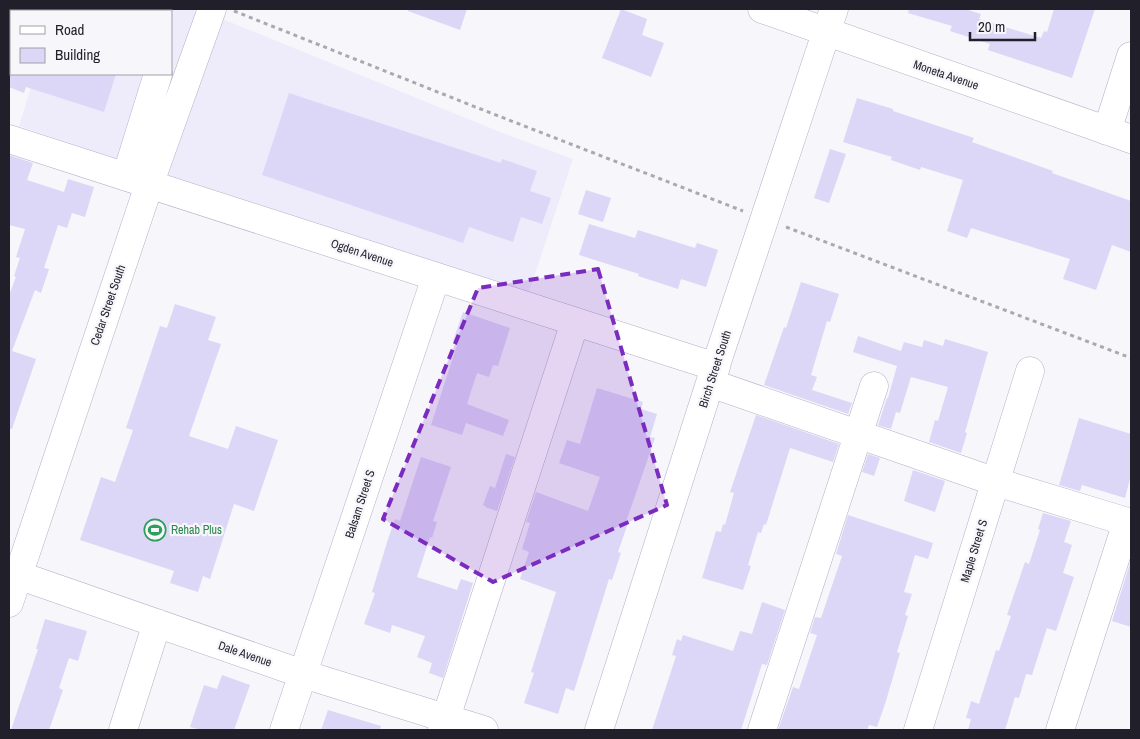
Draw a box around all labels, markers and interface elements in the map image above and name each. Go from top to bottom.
legend [10,10,172,75]
scale bar [970,10,1035,42]
text: 20 m [978,16,1005,37]
text: Road [55,19,84,40]
text: Building [55,44,100,65]
street label: Moneta Avenue [911,56,981,94]
street label: Ogden Avenue [329,235,395,271]
street label: Cedar Street South [87,263,129,347]
street label: Birch Street South [695,328,735,410]
street label: Balsam Street S [341,467,379,540]
street label: Maple Street S [957,517,991,584]
sports icon: Rehab Plus [143,518,167,542]
place label: Rehab Plus [171,522,222,538]
street label: Dale Avenue [216,637,274,671]

